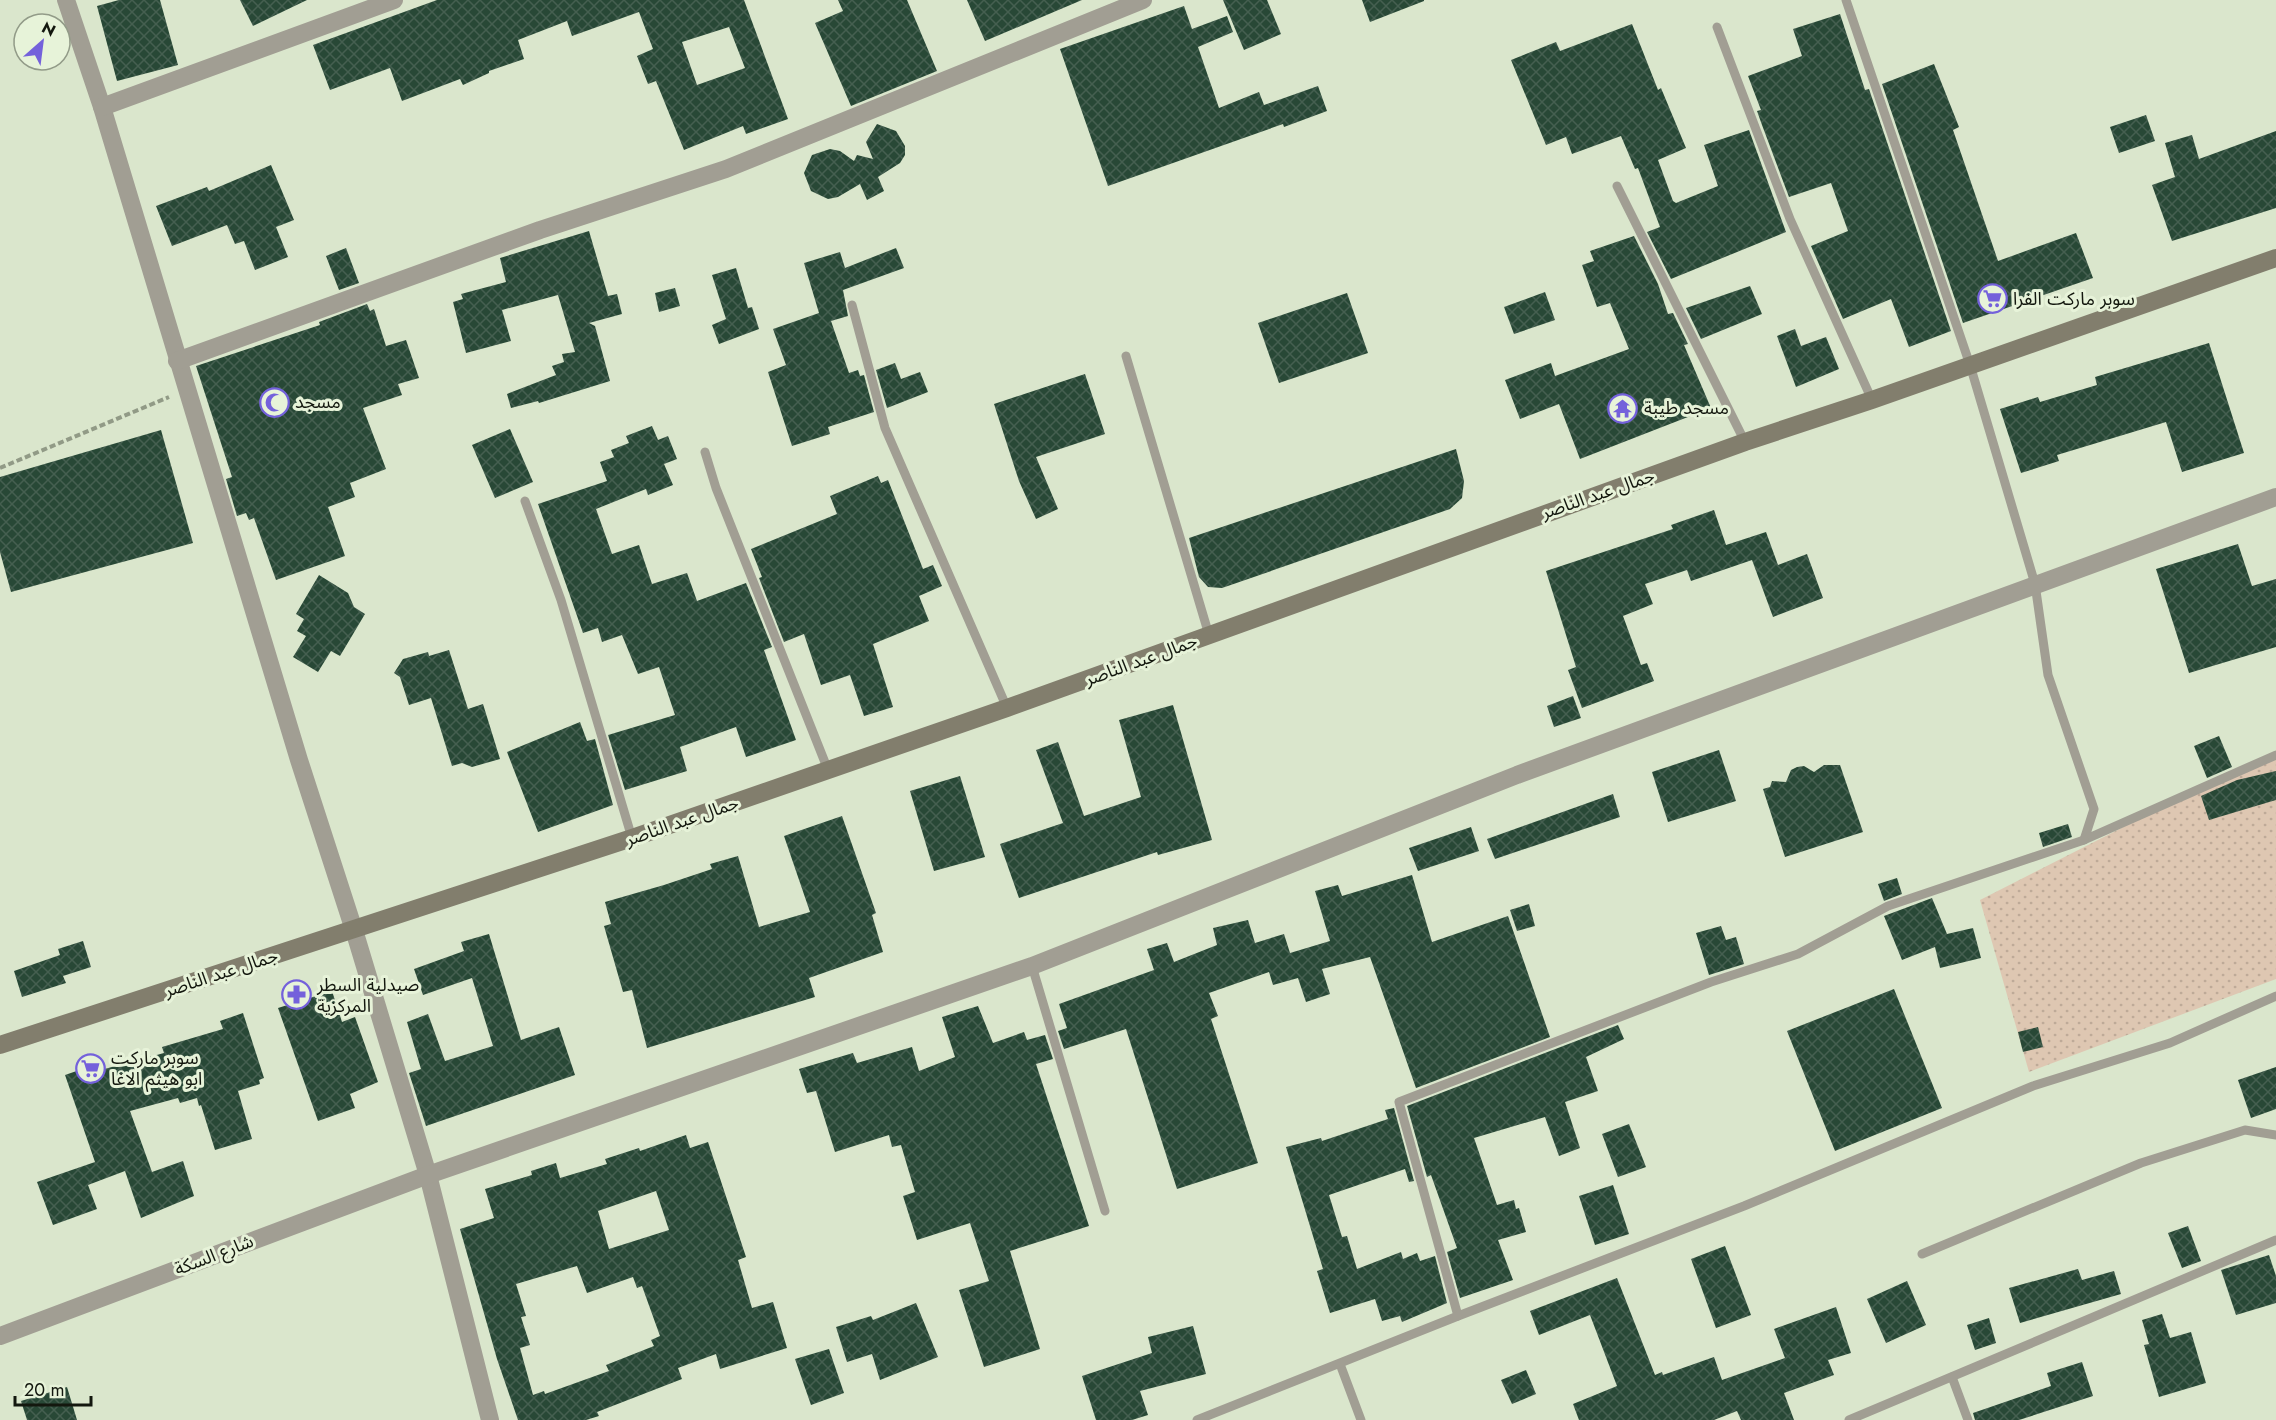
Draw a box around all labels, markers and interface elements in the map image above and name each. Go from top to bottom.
north arrow [12,12,72,72]
text: N [38,16,60,42]
supermarket icon: سوبر ماركت الفرا [1976,283,2008,315]
place label: سوبر ماركت الفرا [2013,286,2135,312]
mosque icon: مسجد [258,386,290,418]
place label: مسجد [295,389,341,415]
temple icon: مسجد طيبة [1607,392,1639,424]
place label: مسجد طيبة [1644,395,1729,421]
street label: جمال عبد الناصر [1537,462,1658,526]
street label: جمال عبد الناصر [1080,628,1201,693]
street label: جمال عبد الناصر [621,789,742,853]
street label: جمال عبد الناصر [160,942,281,1004]
place label: صيدلية السطر المركزية [316,972,419,1019]
pharmacy icon: صيدلية السطر المركزية [280,979,312,1011]
place label: سوبر ماركت ابو هيثم الاغا [111,1045,202,1092]
supermarket icon: سوبر ماركت ابو هيثم الاغا [74,1052,106,1084]
street label: شارع السكة [171,1228,258,1283]
scale bar [15,1369,92,1407]
text: 20 m [24,1377,64,1403]

